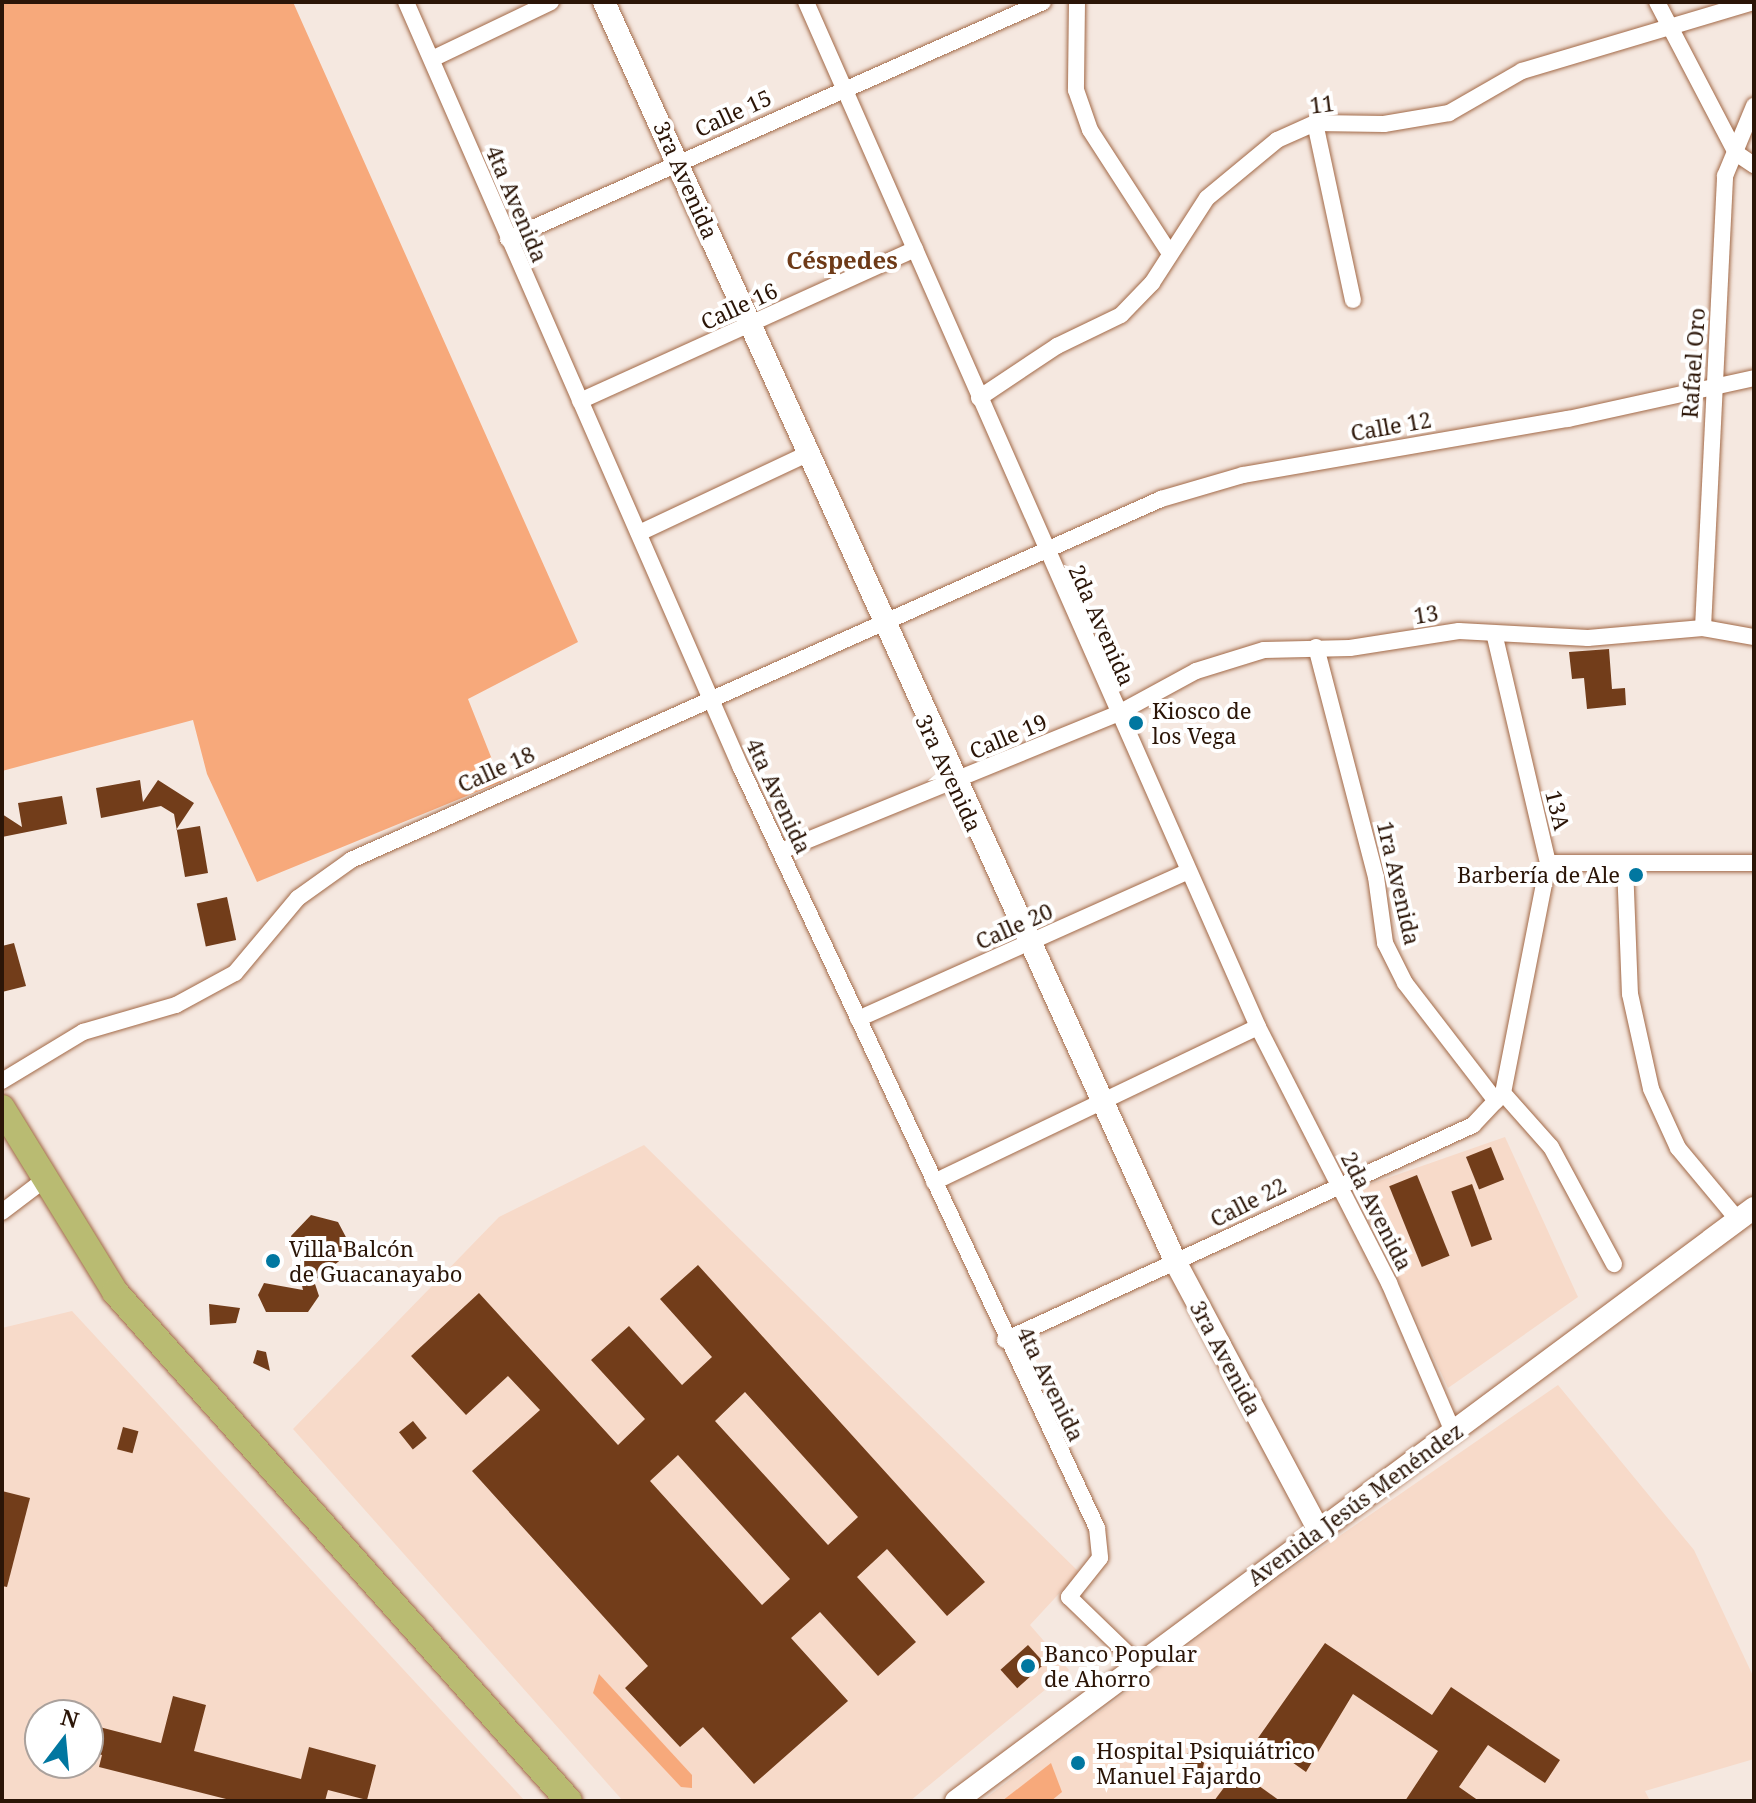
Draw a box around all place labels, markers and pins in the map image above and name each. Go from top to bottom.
place label: Kiosco de los Vega [1152,697,1252,748]
marker: Kiosco de los Vega [1127,714,1145,732]
place label: Barbería de Ale [1457,862,1620,888]
marker: Barbería de Ale [1627,866,1645,884]
place label: Villa Balcón de Guacanayabo [289,1235,462,1286]
marker: Villa Balcón de Guacanayabo [264,1252,282,1270]
place label: Banco Popular de Ahorro [1044,1640,1197,1692]
marker: Banco Popular de Ahorro [1019,1657,1037,1675]
place label: Hospital Psiquiátrico Manuel Fajardo [1096,1737,1315,1788]
marker: Hospital Psiquiátrico Manuel Fajardo [1067,1752,1089,1774]

